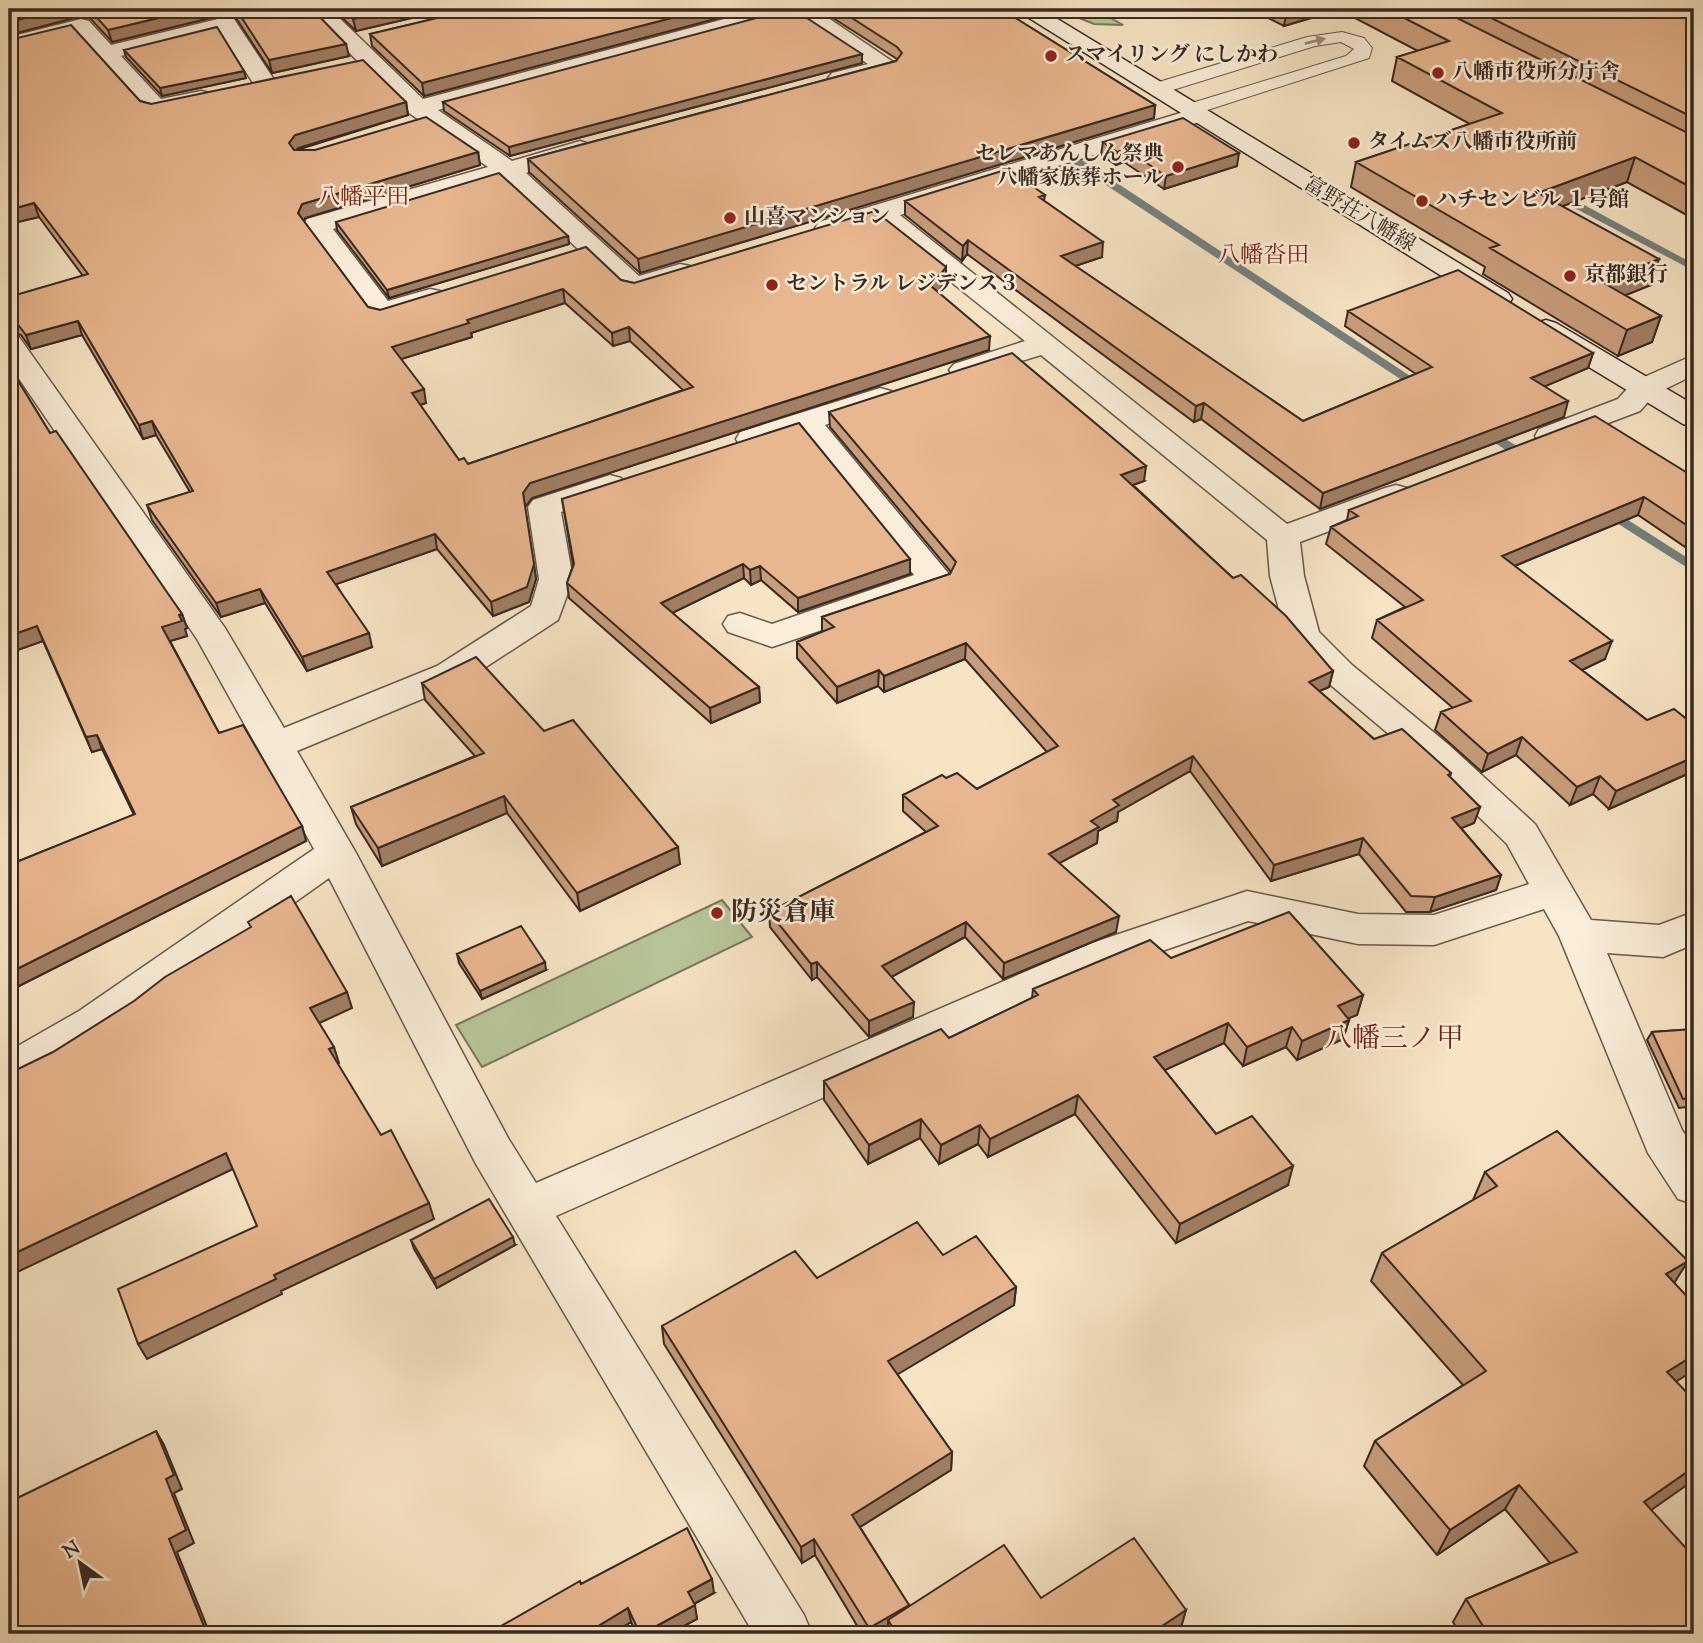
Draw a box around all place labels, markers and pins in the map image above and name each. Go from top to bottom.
place label: スマイリング にしかわ [1065,41,1278,71]
marker: スマイリング にしかわ [1043,48,1059,64]
place label: 八幡市役所分庁舎 [1452,58,1620,88]
marker: 八幡市役所分庁舎 [1430,65,1446,81]
place label: タイムズ八幡市役所前 [1368,128,1578,158]
marker: タイムズ八幡市役所前 [1346,135,1362,151]
place label: セレマあんしん祭典 八幡家族葬ホール [975,140,1164,194]
marker: セレマあんしん祭典 八幡家族葬ホール [1170,159,1186,175]
place label: ハチセンビル １号館 [1436,186,1629,216]
marker: ハチセンビル １号館 [1414,193,1430,209]
place label: 山喜マンション [744,203,890,233]
marker: 山喜マンション [722,210,738,226]
place label: 京都銀行 [1584,261,1668,291]
marker: 京都銀行 [1562,268,1578,284]
place label: セントラル レジデンス３ [786,270,1019,300]
marker: セントラル レジデンス３ [764,277,780,293]
place label: 防災倉庫 [731,895,835,932]
marker: 防災倉庫 [709,905,725,921]

